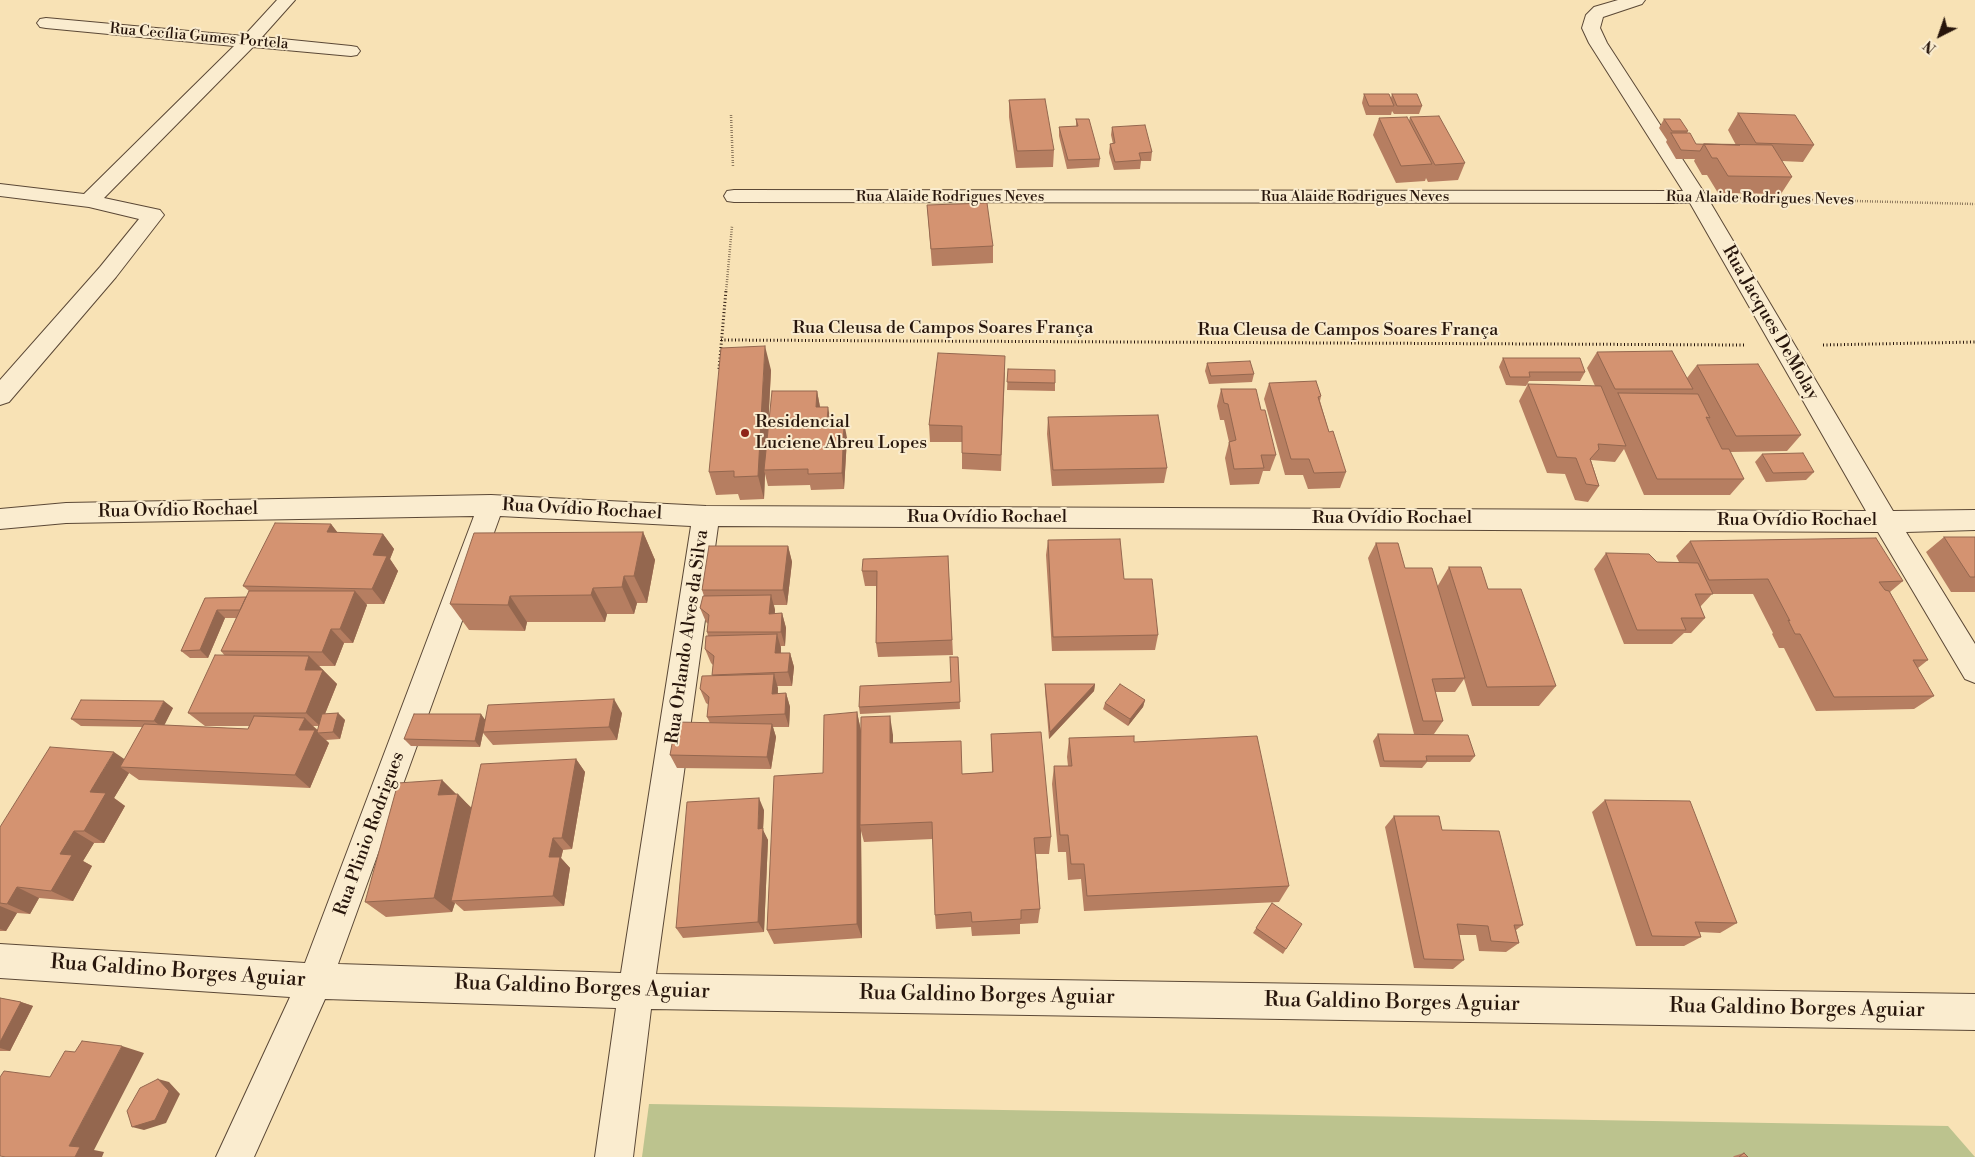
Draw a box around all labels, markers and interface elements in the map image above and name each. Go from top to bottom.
north arrow [1915,10,1965,60]
street label: Rua Cecília Gumes Portela [109,20,289,54]
text: N [1920,36,1940,57]
street label: Rua Alaide Rodrigues Neves [856,188,1044,206]
street label: Rua Alaide Rodrigues Neves [1261,188,1449,206]
street label: Rua Alaide Rodrigues Neves [1666,188,1854,210]
street label: Rua Jacques DeMolay [1717,242,1823,404]
street label: Rua Cleusa de Campos Soares França [793,318,1093,340]
street label: Rua Cleusa de Campos Soares França [1198,320,1498,342]
place label: Residencial Luciene Abreu Lopes [755,412,927,454]
marker: Residencial Luciene Abreu Lopes [739,427,751,439]
street label: Rua Ovídio Rochael [501,495,663,525]
street label: Rua Ovídio Rochael [98,499,258,523]
street label: Rua Ovídio Rochael [907,507,1067,529]
street label: Rua Ovídio Rochael [1312,508,1472,530]
street label: Rua Ovídio Rochael [1717,510,1877,532]
street label: Rua Orlando Alves da Silva [662,528,714,746]
street label: Rua Plinio Rodrigues [330,749,410,919]
street label: Rua Galdino Borges Aguiar [49,951,307,993]
street label: Rua Galdino Borges Aguiar [454,971,710,1005]
street label: Rua Galdino Borges Aguiar [859,981,1115,1011]
street label: Rua Galdino Borges Aguiar [1264,988,1520,1018]
street label: Rua Galdino Borges Aguiar [1669,994,1925,1024]

